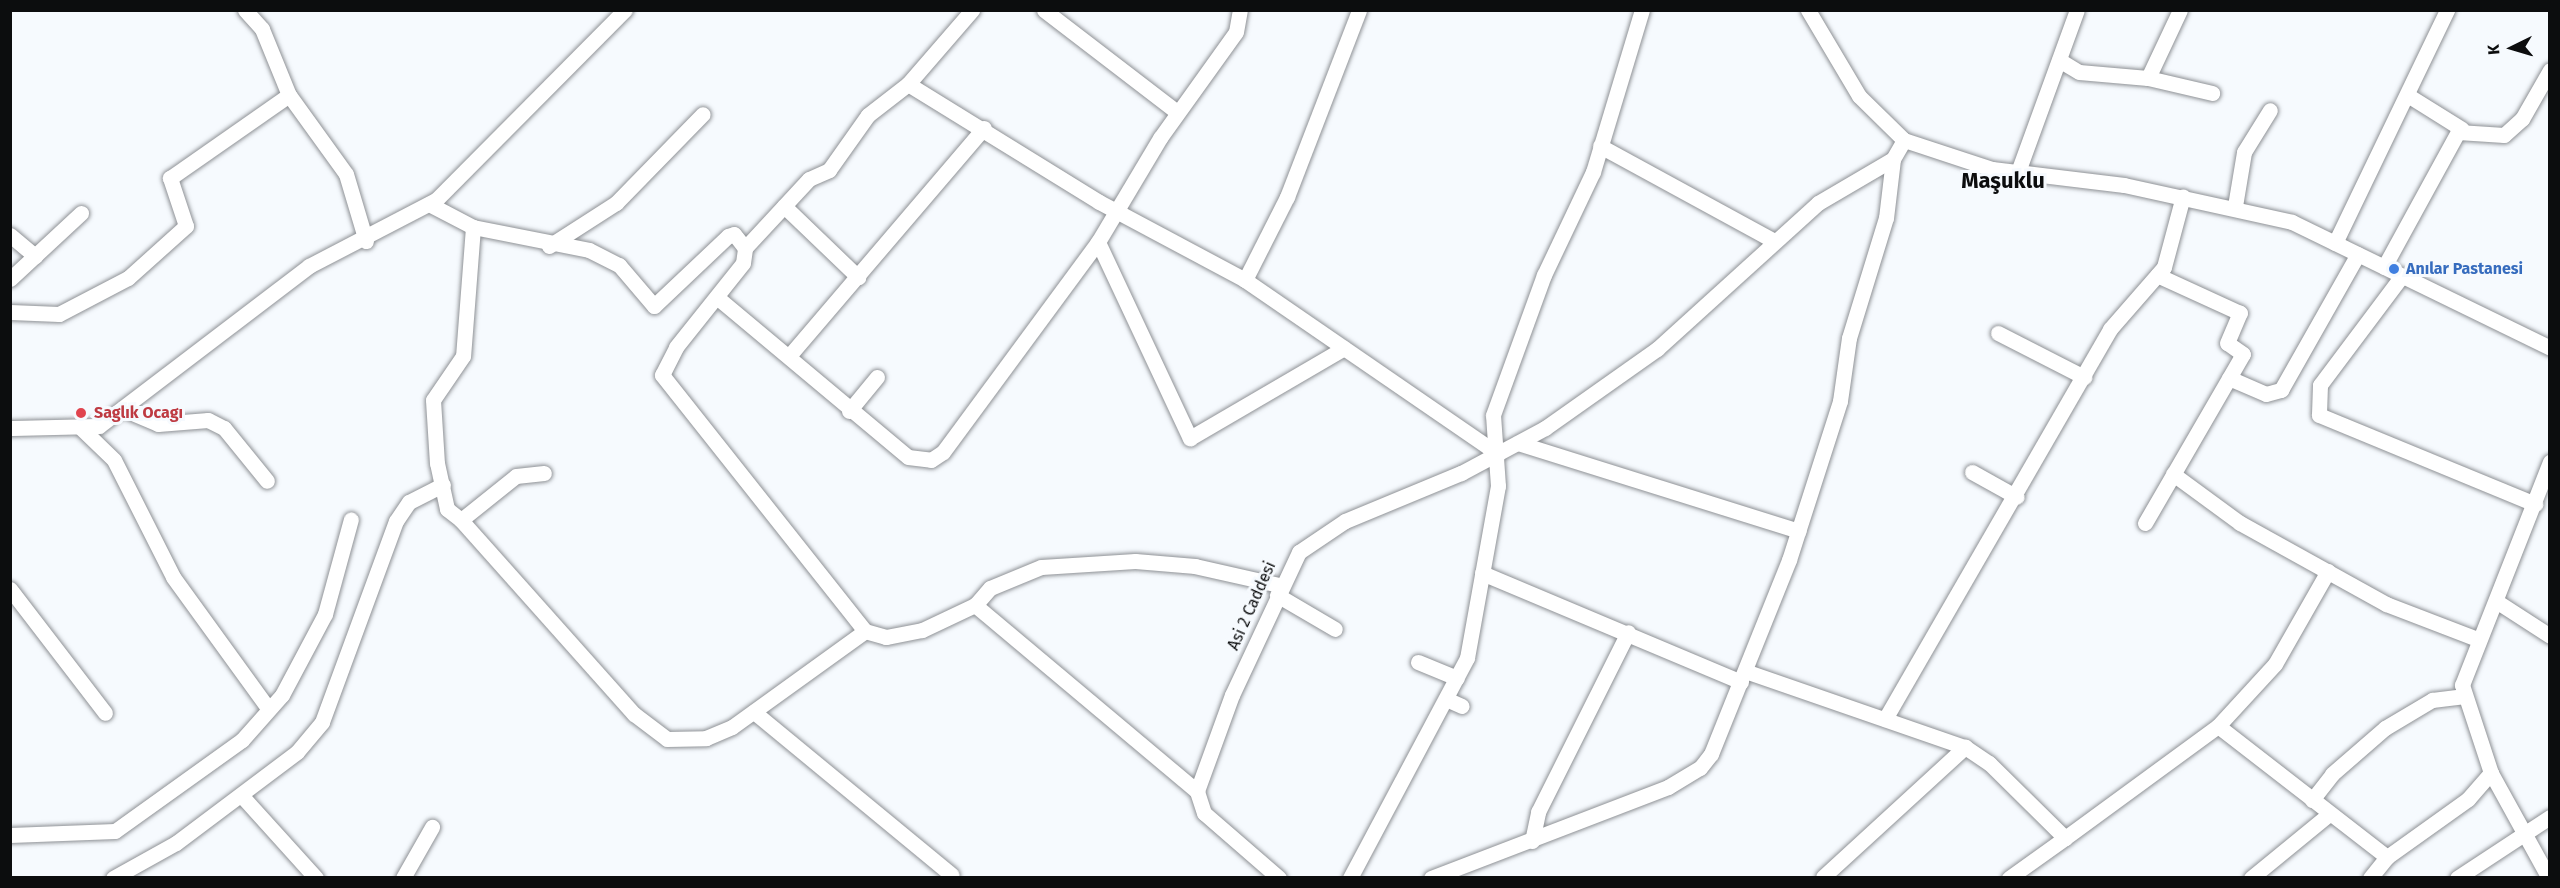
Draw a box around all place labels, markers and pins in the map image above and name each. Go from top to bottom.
place label: Anılar Pastanesi [2406,259,2523,279]
marker: Anılar Pastanesi [2387,262,2401,276]
place label: Saglık Ocagı [94,403,183,423]
marker: Saglık Ocagı [72,404,90,422]

